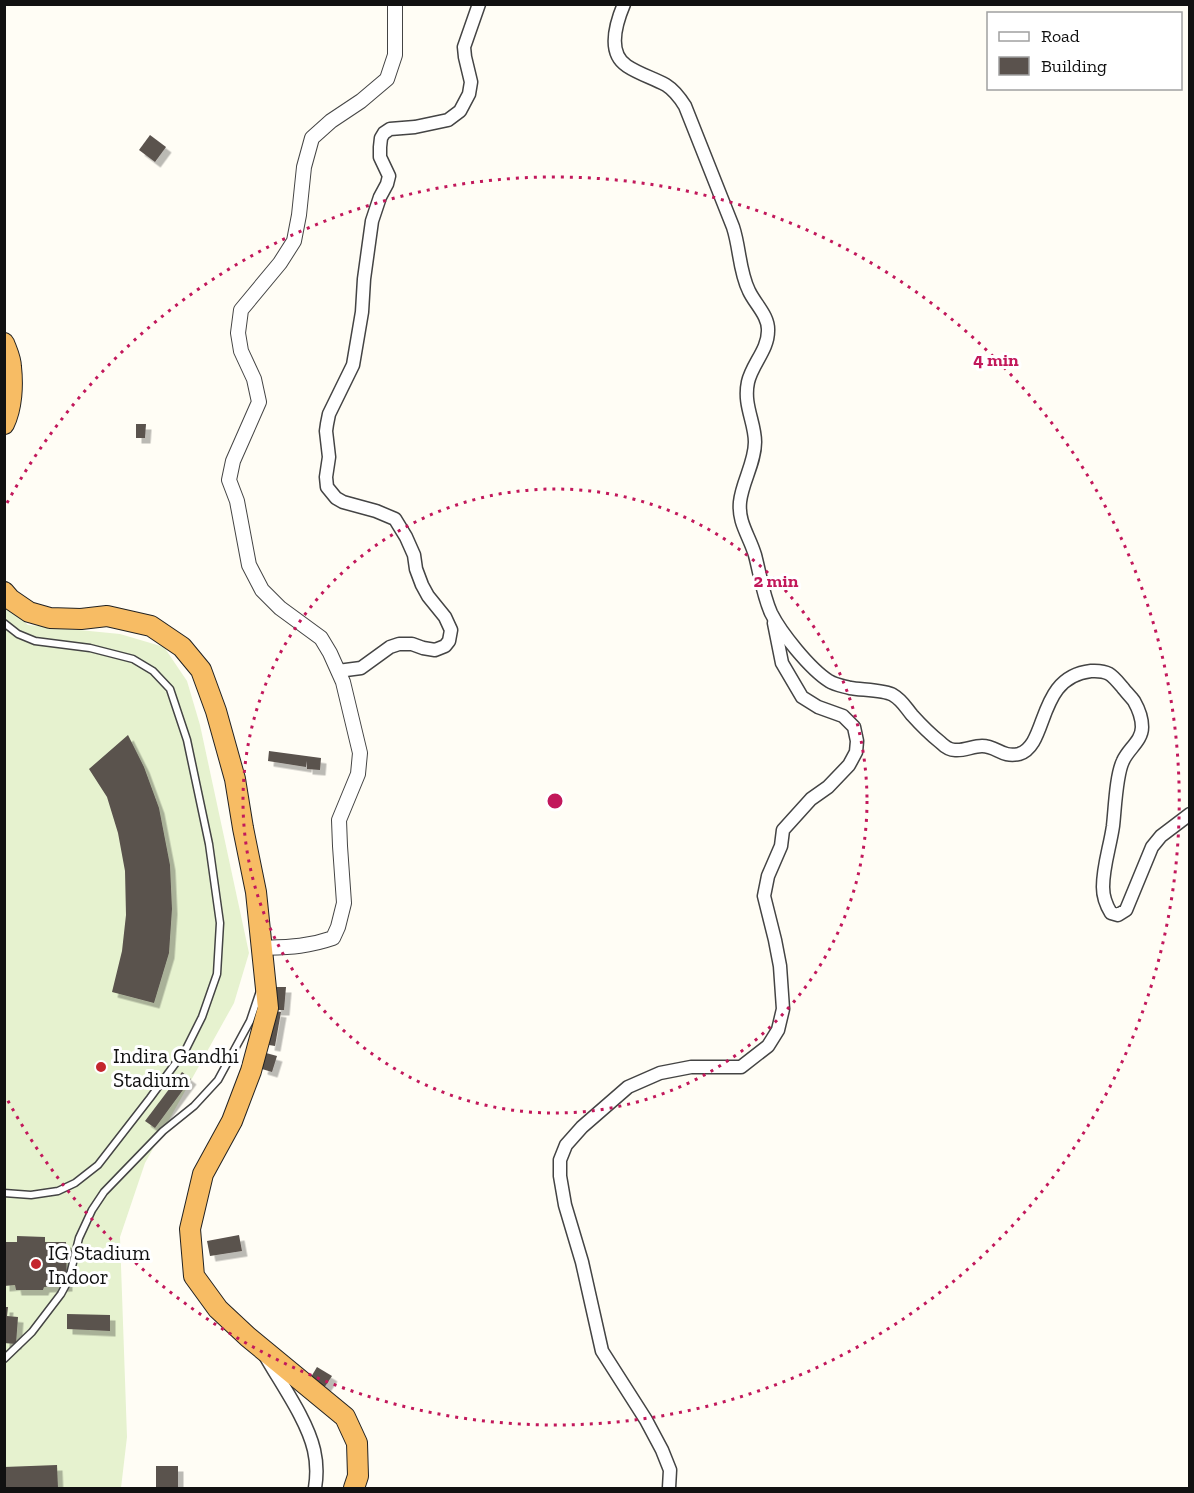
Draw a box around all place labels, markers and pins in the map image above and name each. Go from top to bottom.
centre of rings [545,791,565,811]
place label: Indira Gandhi Stadium [113,1043,239,1092]
marker: Indira Gandhi Stadium [94,1060,108,1074]
place label: IG Stadium Indoor [48,1240,150,1289]
marker: IG Stadium Indoor [29,1257,43,1271]

